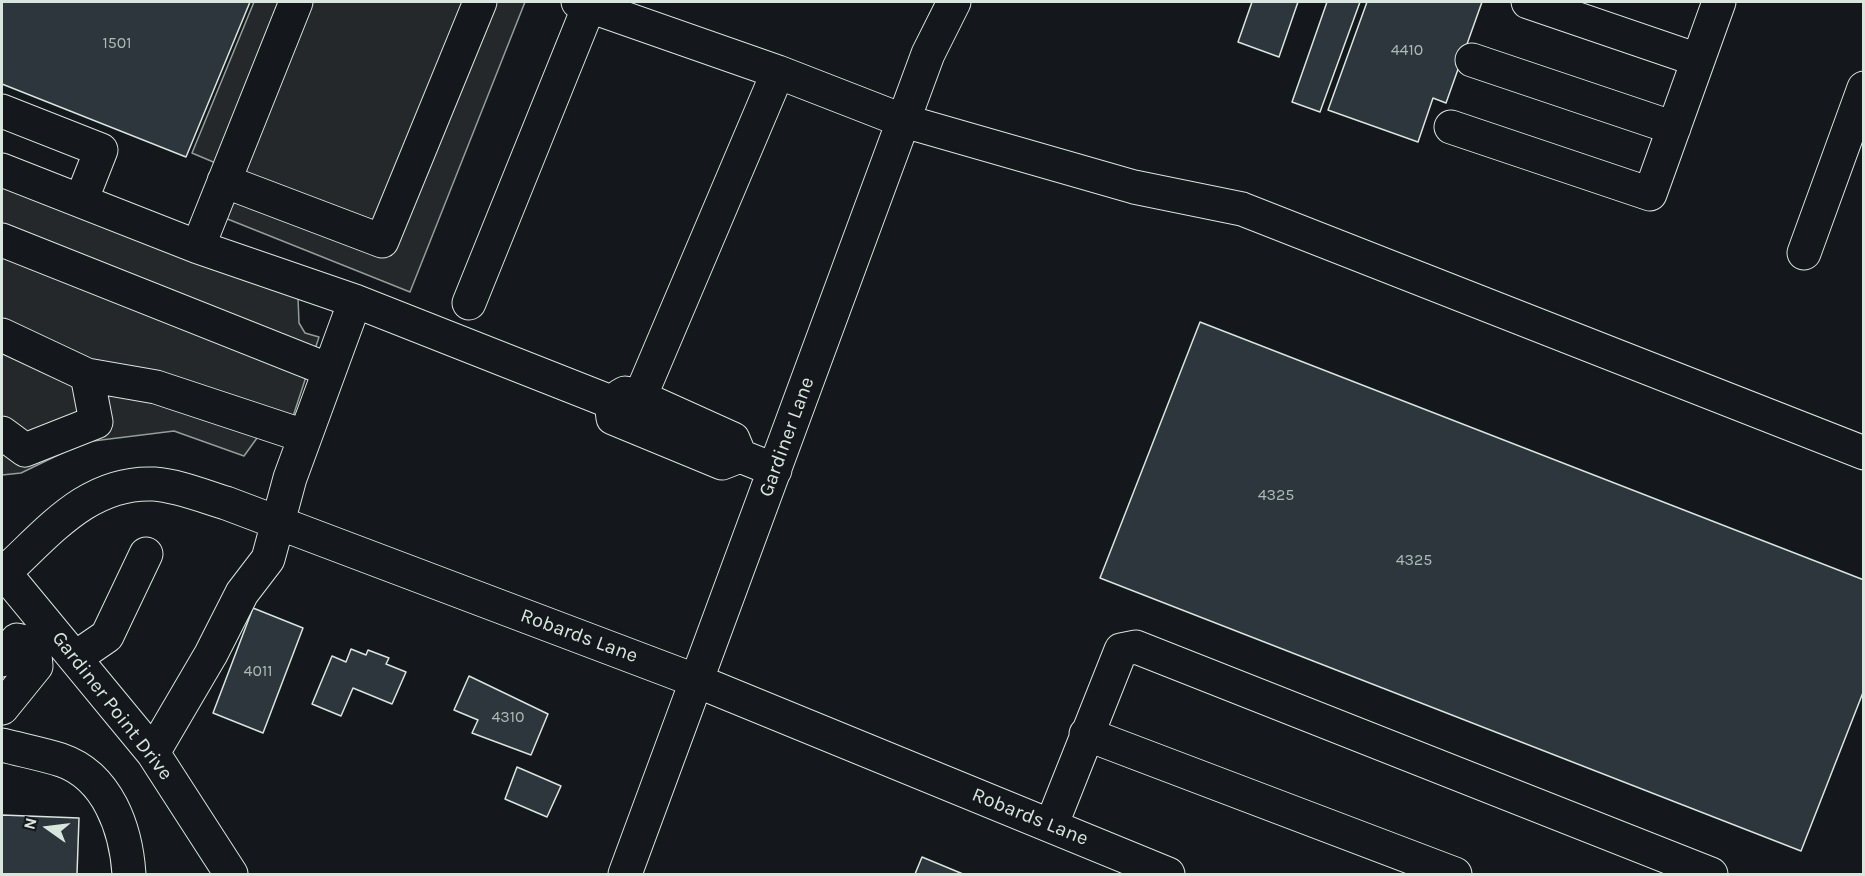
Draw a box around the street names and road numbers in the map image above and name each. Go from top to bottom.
street label: Gardiner Lane [754,374,820,500]
street label: Robards Lane [517,604,641,668]
street label: Gardiner Point Drive [46,627,178,785]
street label: Robards Lane [968,783,1092,851]

